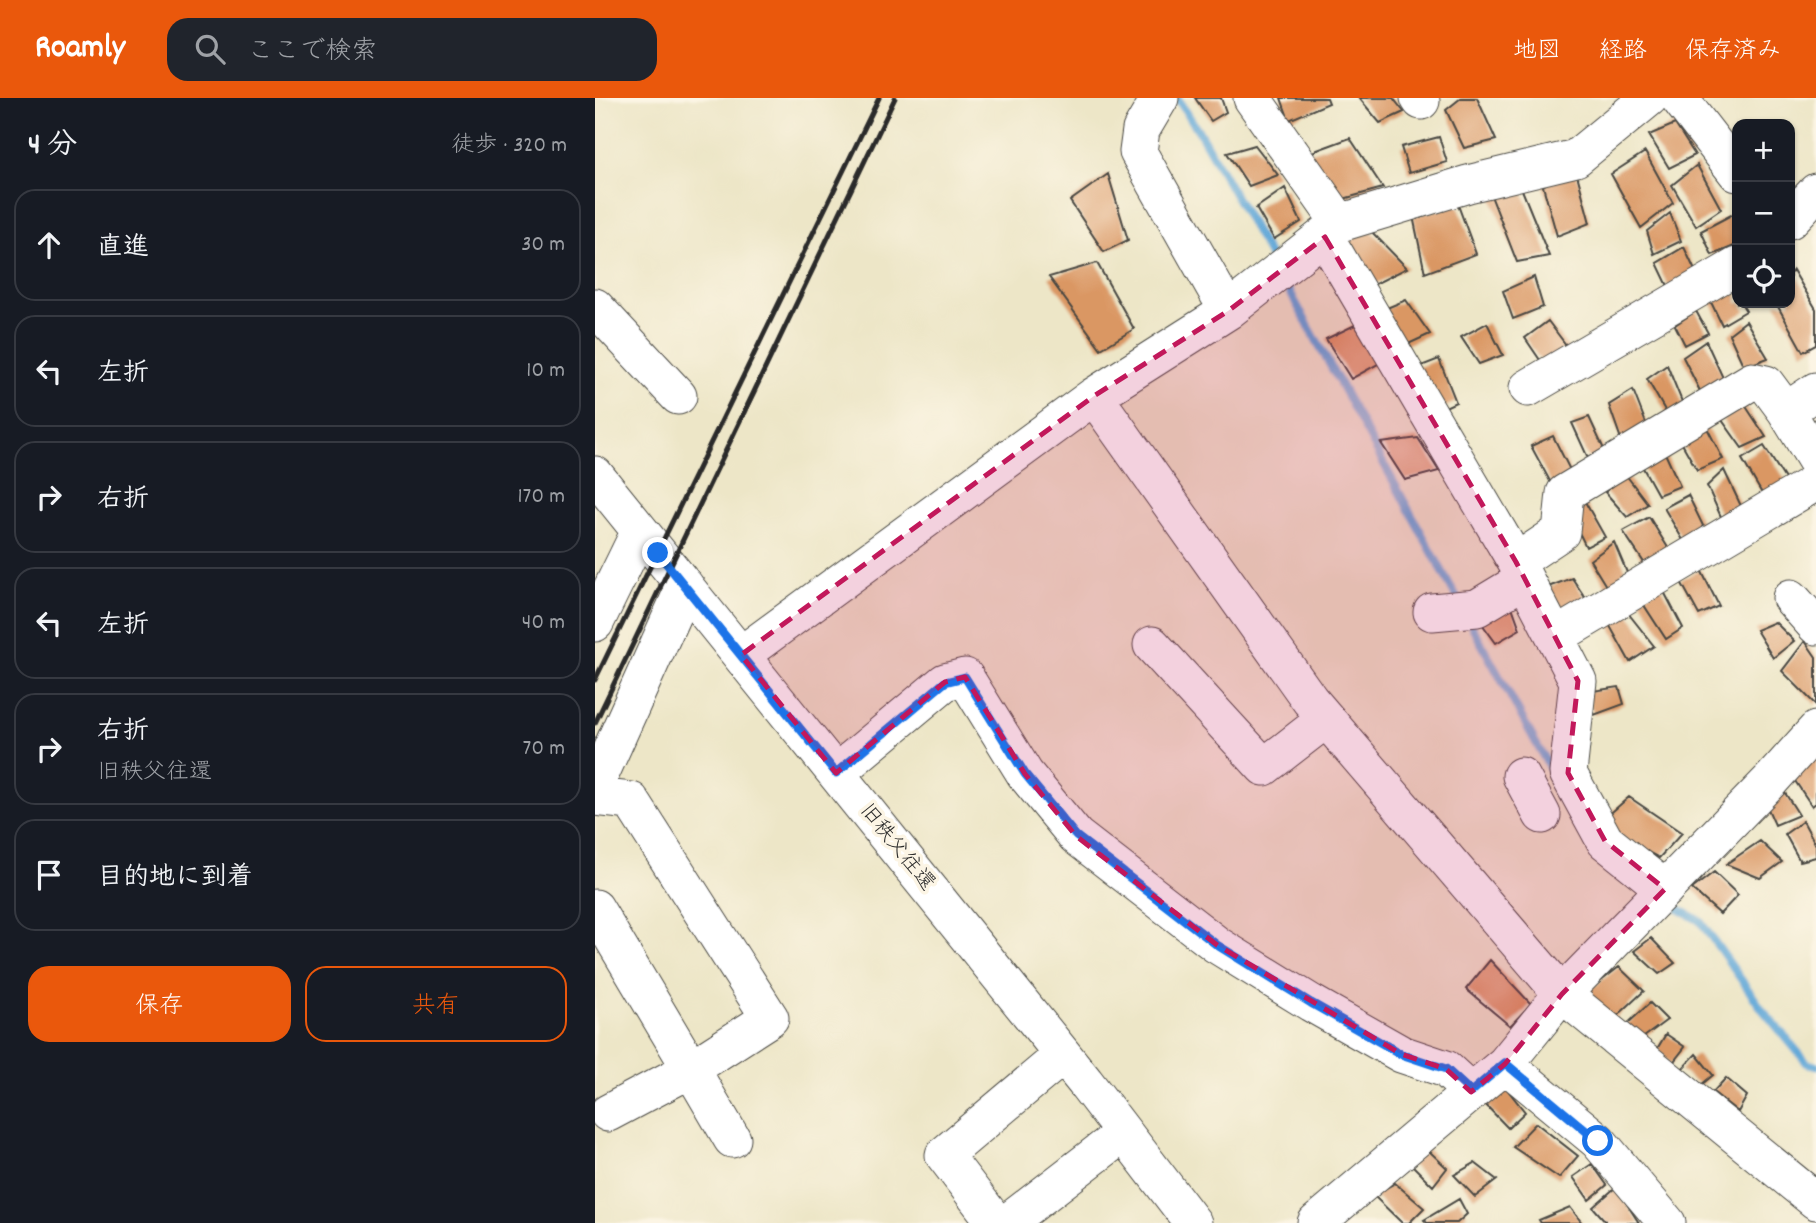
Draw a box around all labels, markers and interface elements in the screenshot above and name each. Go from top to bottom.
search box [167,18,657,81]
text: Roamly [35,26,125,73]
icon: search [191,30,229,68]
text: ここで検索 [247,34,377,71]
text: 地図 [1513,35,1561,69]
text: 経路 [1599,35,1647,69]
text: 保存済み [1685,35,1781,69]
map controls [1732,119,1795,308]
button: + [1732,119,1795,182]
text: 4 分 [28,126,77,169]
text: 徒歩 · 320 m [451,130,567,163]
button: − [1732,182,1795,245]
icon: ahead [30,226,68,264]
text: 30 m [521,229,565,262]
text: 直進 [97,230,149,267]
button: locate [1732,245,1795,308]
icon: left [30,352,68,390]
text: 10 m [526,355,565,388]
text: 左折 [97,356,149,393]
icon: right [30,478,68,516]
text: 170 m [518,481,565,514]
text: 右折 [97,482,149,519]
route end [642,537,673,568]
icon: left [30,604,68,642]
text: 40 m [522,607,565,640]
text: 左折 [97,608,149,645]
text: 右折 [97,714,149,751]
icon: right [30,730,68,768]
text: 70 m [523,733,565,766]
text: 旧秩父往還 [97,757,212,790]
street label: 旧秩父往還 [851,798,941,898]
icon: arrive [30,856,68,894]
text: 目的地に到着 [97,860,253,897]
button: 保存 [28,966,291,1042]
button: 共有 [305,966,567,1042]
route start [1582,1125,1613,1156]

